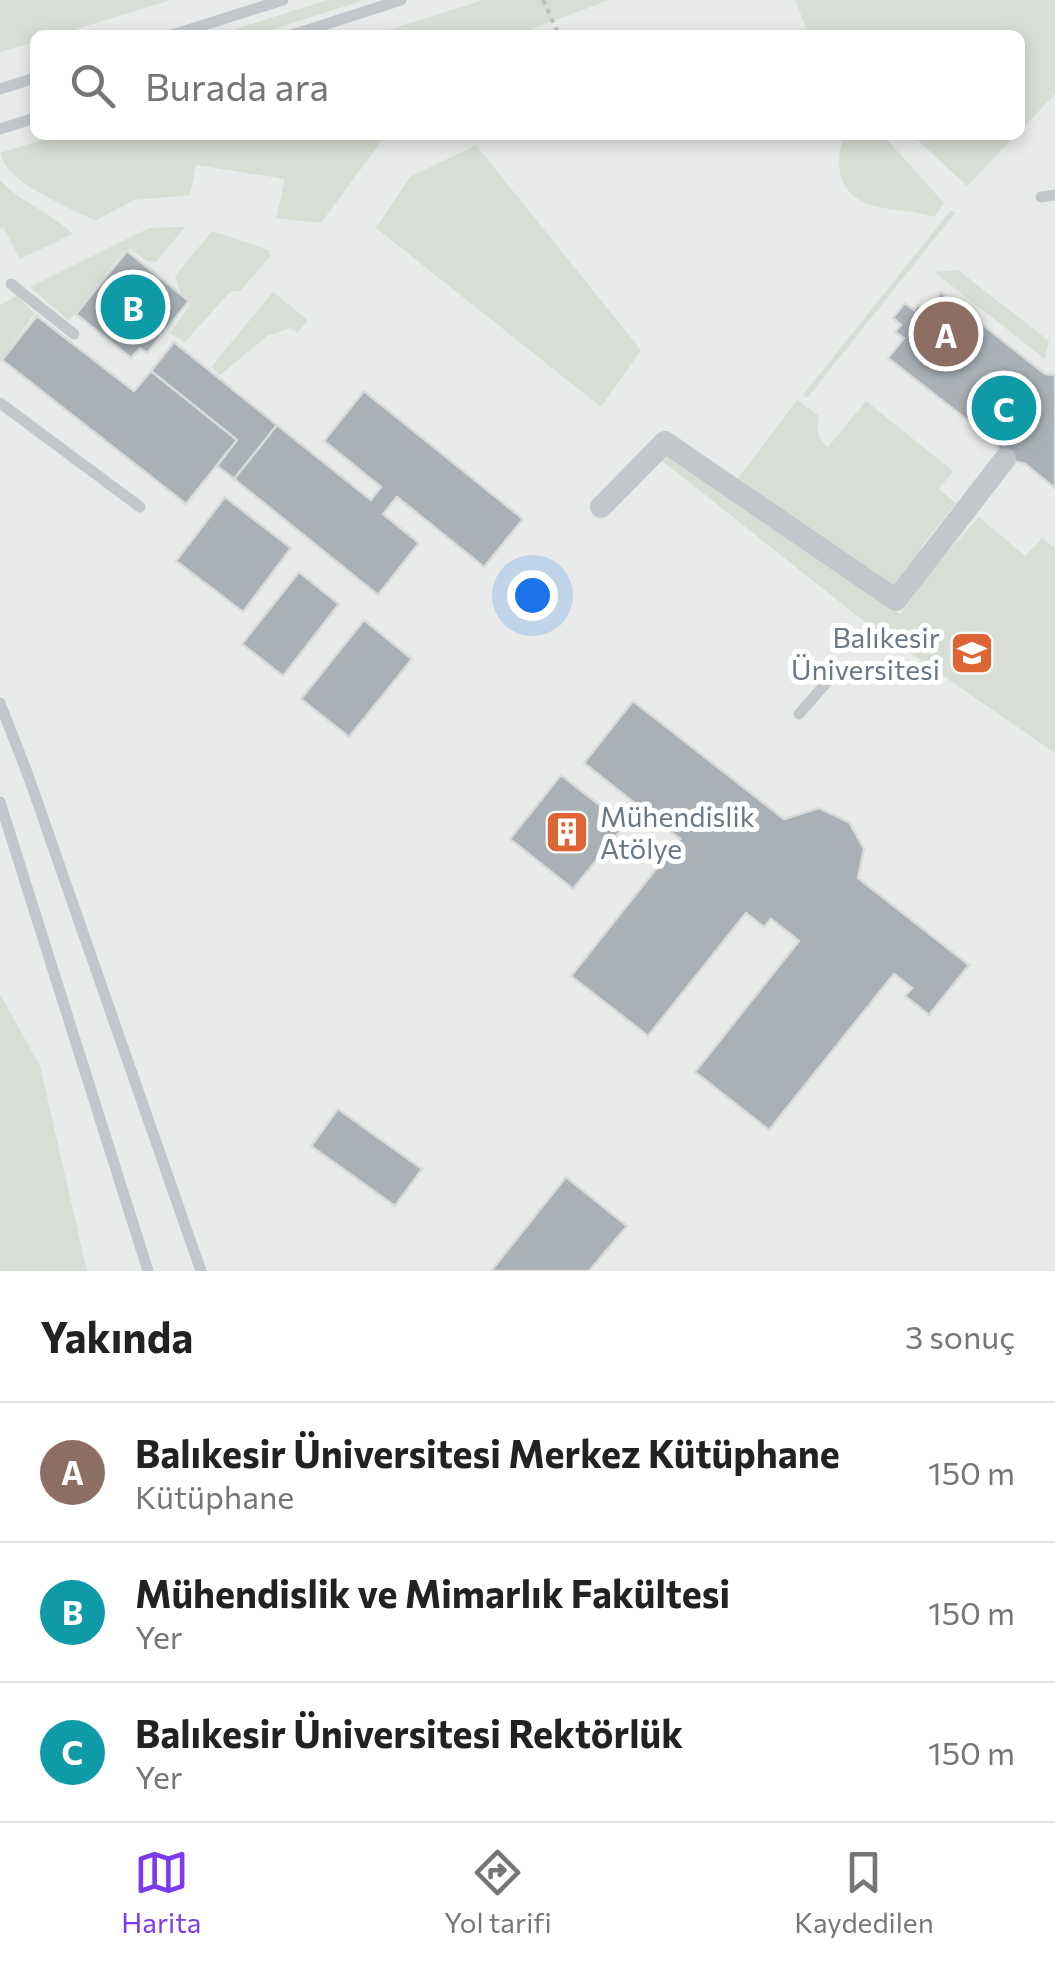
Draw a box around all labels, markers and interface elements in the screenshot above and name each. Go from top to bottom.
search box [30,30,1025,140]
icon: search [65,58,120,113]
text: Burada ara [145,62,329,109]
pin: B [100,270,166,344]
pin: A [914,296,978,372]
pin: C [972,370,1036,446]
your location [507,570,558,621]
place label: Balıkesir Üniversitesi [791,620,940,686]
school or university icon: Balıkesir Üniversitesi [949,630,995,676]
place label: Mühendislik Atölye [600,799,755,865]
building icon: Mühendislik Atölye [544,809,590,855]
text: Yakında [40,1310,193,1362]
text: 3 sonuç [905,1316,1015,1356]
text: Balıkesir Üniversitesi Merkez Kütüphane [135,1429,840,1476]
text: A [61,1452,84,1492]
text: 150 m [928,1452,1015,1492]
text: Kütüphane [135,1476,294,1516]
text: Mühendislik ve Mimarlık Fakültesi [135,1569,730,1616]
text: B [62,1592,83,1632]
text: 150 m [928,1592,1015,1632]
text: Yer [135,1616,183,1656]
text: Balıkesir Üniversitesi Rektörlük [135,1709,683,1756]
text: C [62,1732,83,1772]
text: 150 m [928,1732,1015,1772]
text: Yer [135,1756,183,1796]
tab: Harita [121,1845,201,1939]
tab: Yol tarifi [444,1845,552,1939]
tab: Kaydedilen [794,1845,934,1939]

